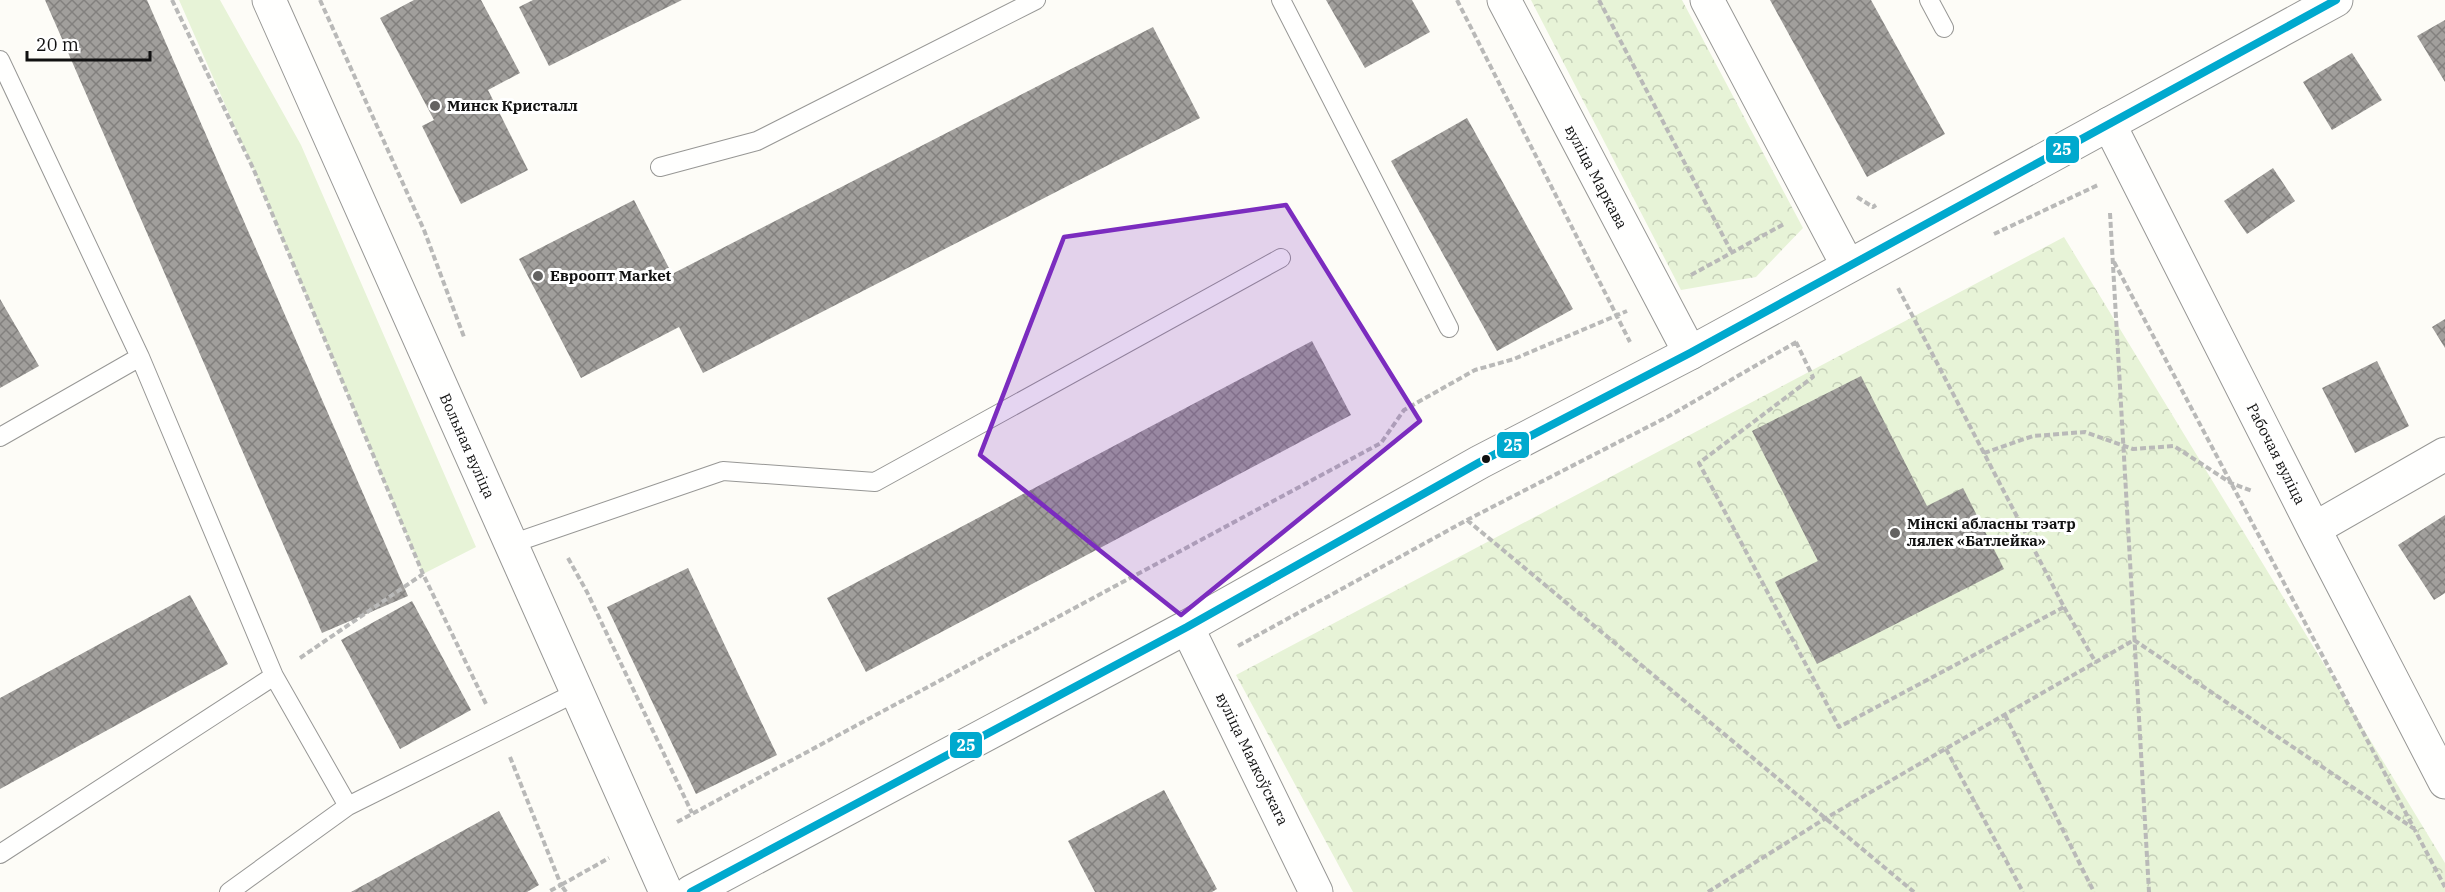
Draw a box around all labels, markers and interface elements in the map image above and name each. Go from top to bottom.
scale bar [27,24,150,62]
text: 20 m [36,33,79,56]
place label: Минск Кристалл [447,96,578,115]
marker: Минск Кристалл [428,99,442,113]
street label: вуліца Маркава [1561,122,1632,232]
line badge: 25 [2045,135,2080,164]
text: 25 [2052,139,2072,159]
place label: Евроопт Market [550,266,672,285]
marker: Евроопт Market [531,269,545,283]
street label: Вольная вуліца [436,390,499,501]
street label: Рабочая вуліца [2243,400,2310,508]
line badge: 25 [1496,431,1530,459]
text: 25 [1503,435,1523,455]
unlabelled marker [1480,453,1492,465]
place label: Мінскі абласны тэатр лялек «Батлейка» [1906,514,2076,550]
marker: Мінскі абласны тэатр лялек «Батлейка» [1888,526,1902,540]
street label: вуліца Маякоўскага [1212,689,1293,828]
line badge: 25 [949,731,983,759]
text: 25 [956,735,976,755]

